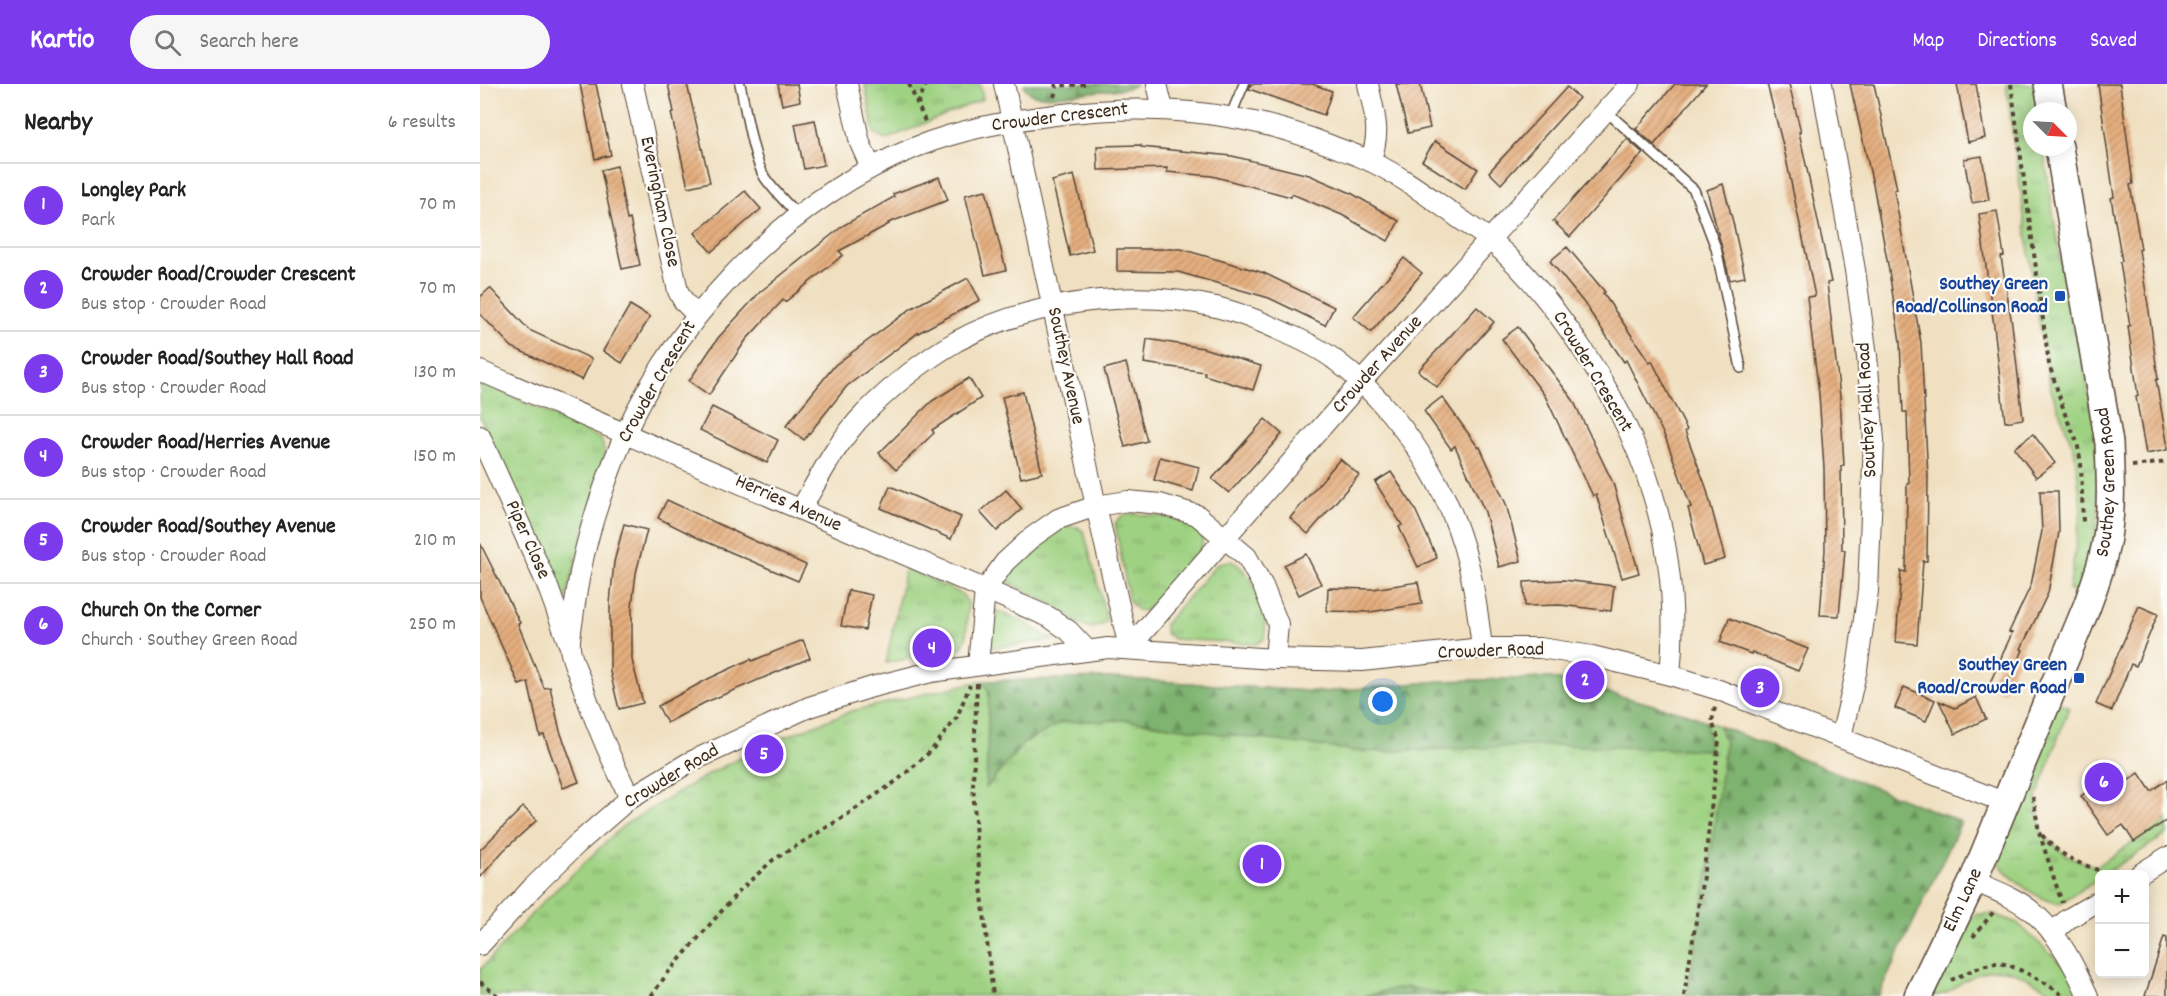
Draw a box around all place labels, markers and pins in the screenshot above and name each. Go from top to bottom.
place label: Southey Green Road/Collinson Road [1895,271,2048,322]
marker: Southey Green Road/Collinson Road [2053,289,2067,303]
pin: 4 [912,626,952,670]
place label: Southey Green Road/Crowder Road [1917,652,2067,703]
pin: 2 [1566,658,1604,702]
pin: 3 [1740,666,1780,710]
marker: Southey Green Road/Crowder Road [2072,671,2086,685]
pin: 5 [744,732,784,776]
pin: 6 [2084,760,2124,804]
pin: 1 [1242,842,1282,886]

